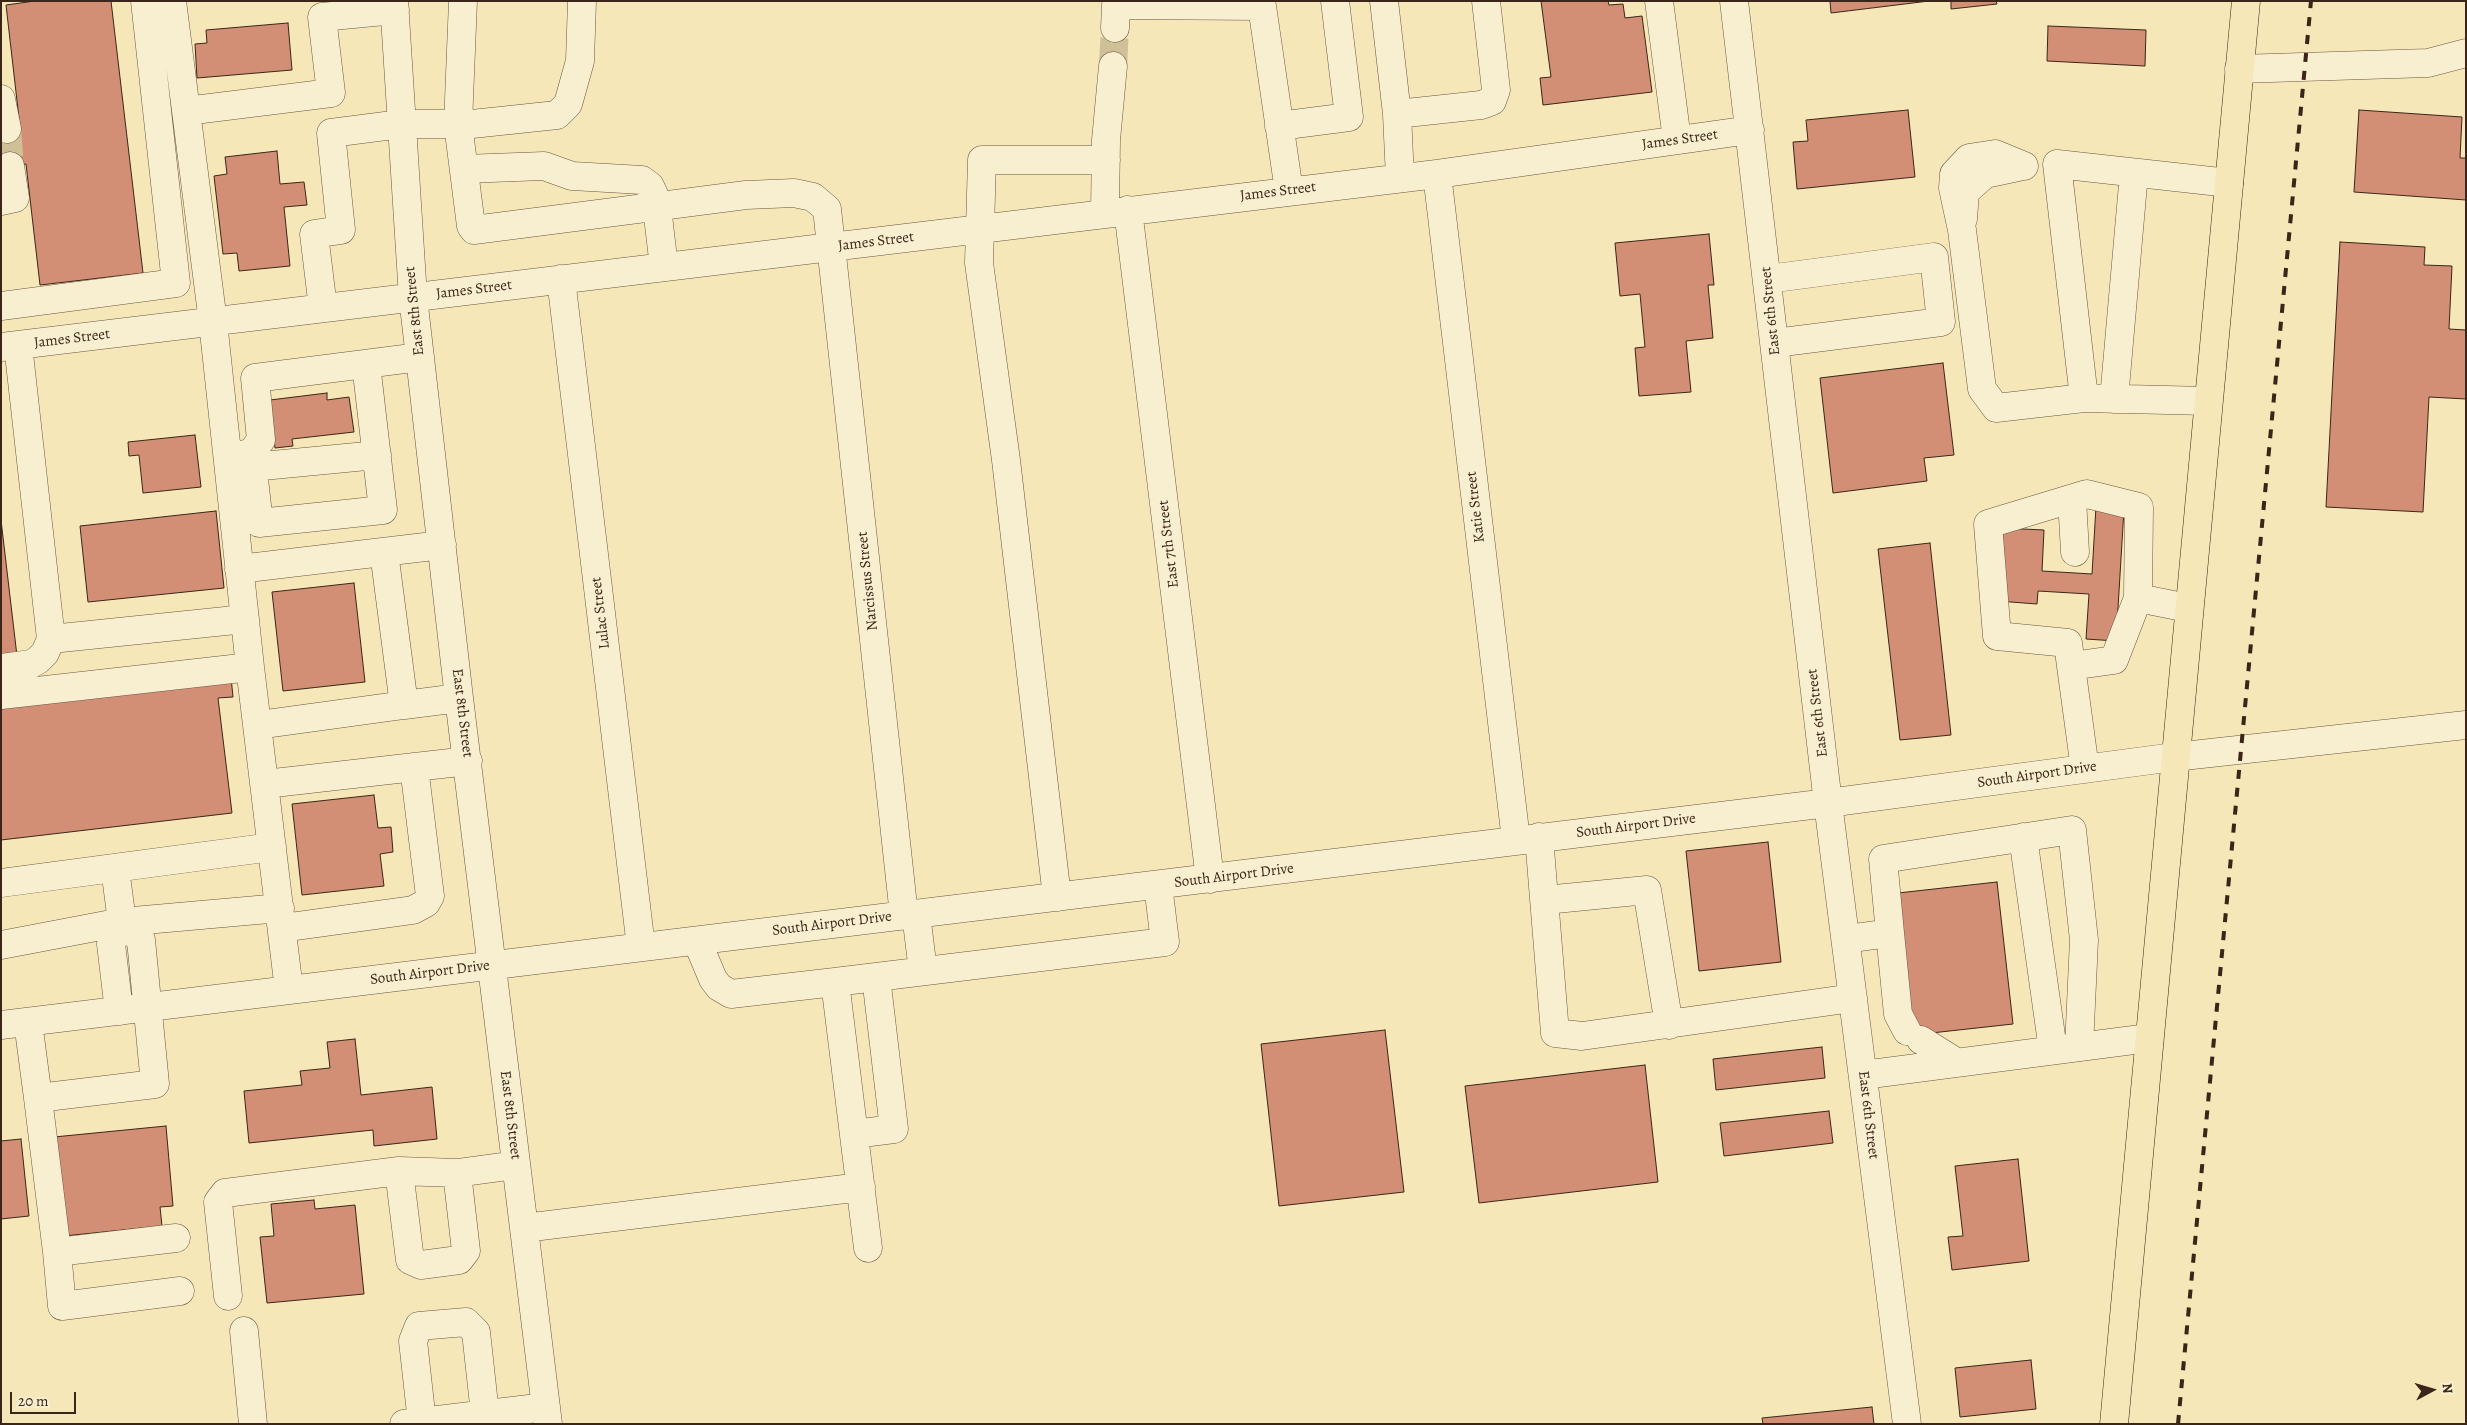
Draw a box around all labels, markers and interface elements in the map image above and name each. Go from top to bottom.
street label: James Street [1641,126,1719,154]
street label: James Street [1239,178,1317,206]
street label: James Street [837,228,915,256]
street label: East 8th Street [401,266,429,356]
street label: East 6th Street [1757,266,1785,356]
street label: James Street [435,276,513,304]
street label: James Street [33,325,111,353]
street label: Katie Street [1463,470,1489,544]
street label: East 7th Street [1155,499,1183,589]
street label: Narcissus Street [854,530,882,632]
street label: Lulac Street [588,576,614,650]
street label: East 8th Street [448,667,476,759]
street label: East 6th Street [1804,668,1832,758]
street label: South Airport Drive [1976,758,2098,792]
street label: South Airport Drive [1575,810,1697,842]
street label: South Airport Drive [1173,860,1295,892]
street label: South Airport Drive [771,908,893,940]
street label: South Airport Drive [369,957,491,989]
street label: East 8th Street [496,1069,524,1161]
street label: East 6th Street [1854,1070,1882,1160]
north arrow [2407,1365,2457,1415]
scale bar [12,1382,79,1414]
text: N [2437,1382,2457,1394]
text: 20 m [18,1391,49,1411]

